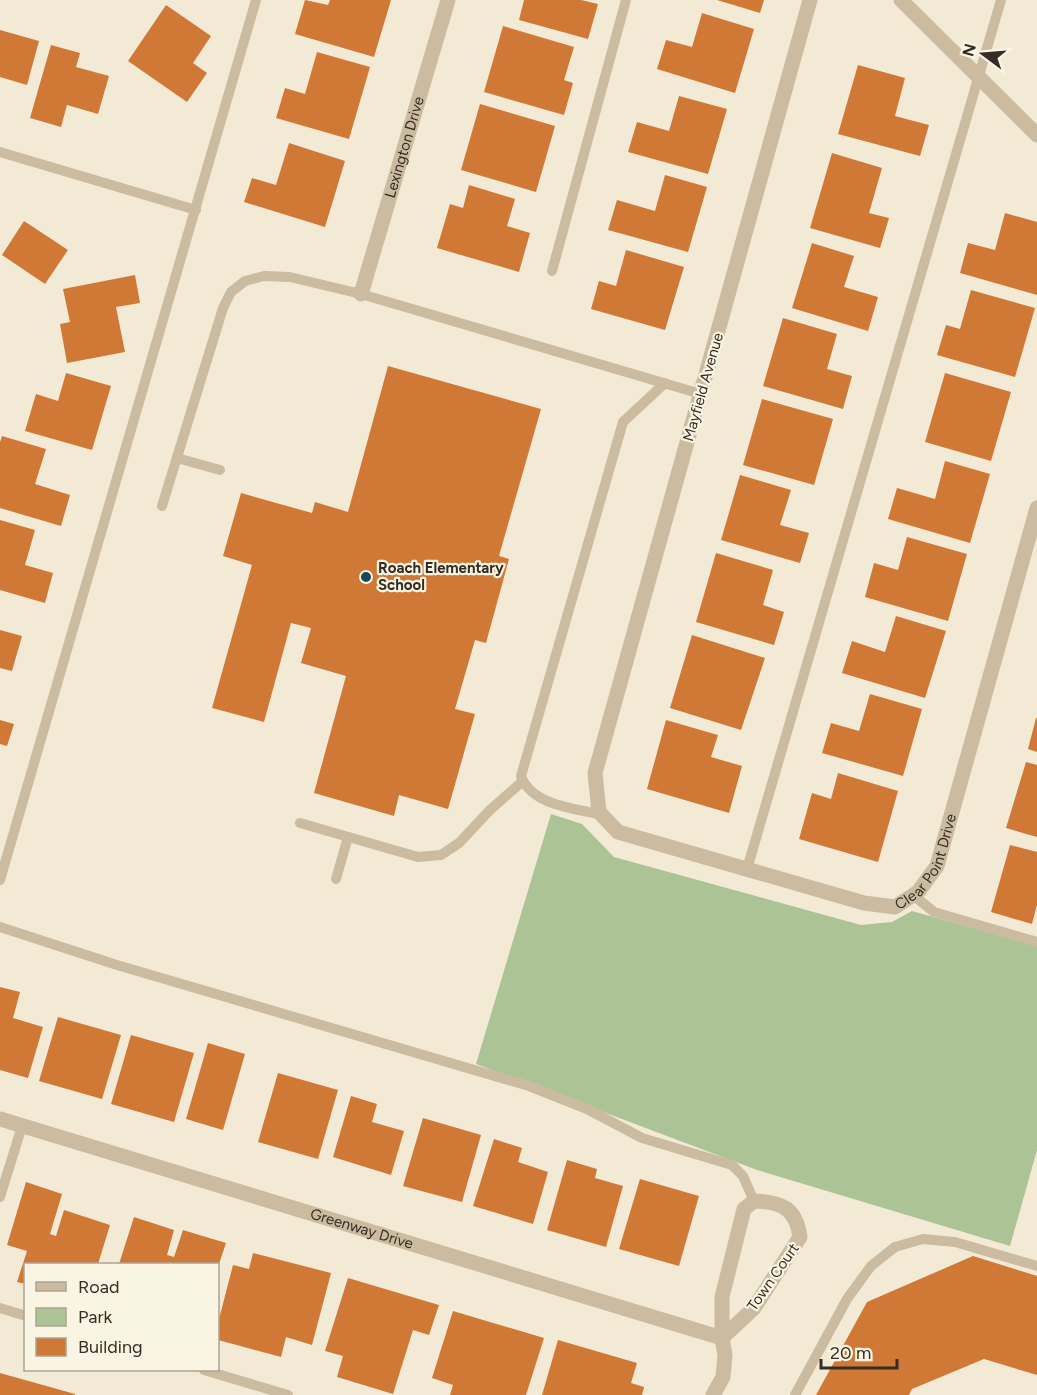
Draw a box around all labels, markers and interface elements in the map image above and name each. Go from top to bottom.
north arrow [953,24,1013,84]
text: N [958,41,980,59]
street label: Lexington Drive [381,94,428,200]
street label: Mayfield Avenue [679,331,727,443]
place label: Roach Elementary School [378,559,504,594]
marker: Roach Elementary School [359,570,373,584]
street label: Clear Point Drive [891,812,960,914]
street label: Greenway Drive [308,1205,415,1253]
street label: Town Court [743,1239,803,1314]
legend [24,1263,219,1371]
text: Road [78,1276,119,1298]
text: Park [78,1306,113,1328]
scale bar [821,1332,898,1370]
text: Building [78,1336,143,1358]
text: 20 m [830,1342,871,1364]

